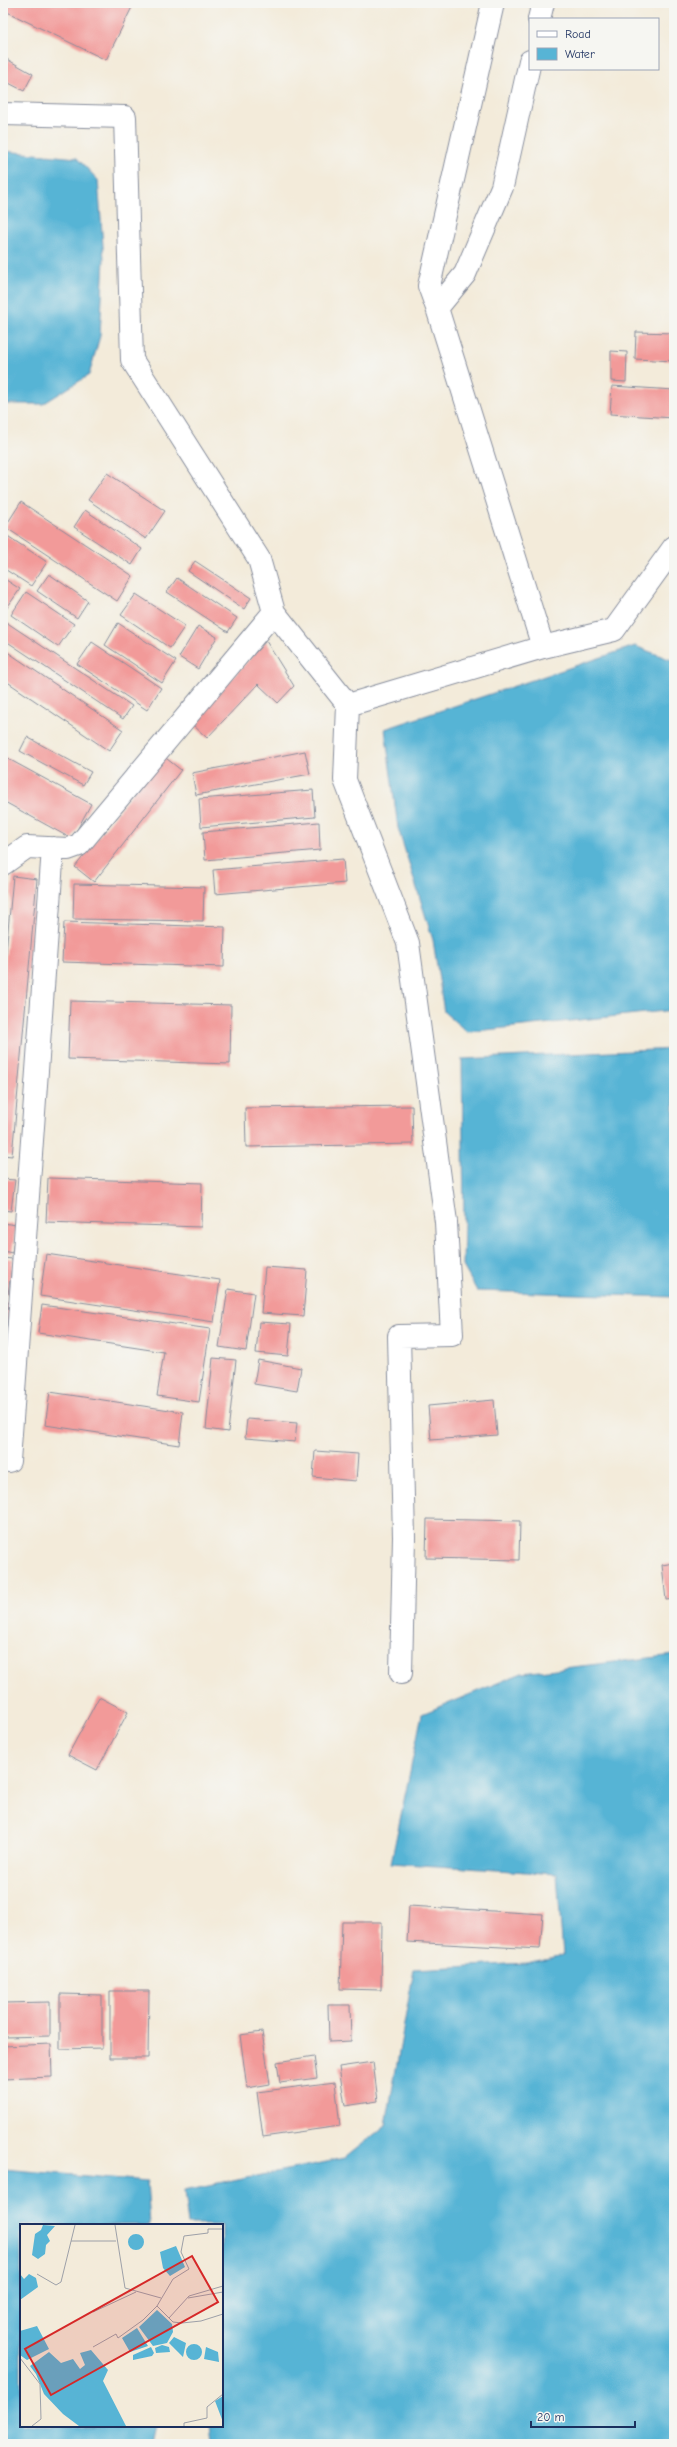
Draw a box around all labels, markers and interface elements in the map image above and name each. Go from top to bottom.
legend [529,18,659,70]
text: Road [565,27,591,41]
text: Water [565,47,595,61]
inset map [20,2224,223,2427]
scale bar [531,2403,635,2429]
text: 20 m [537,2410,565,2424]

